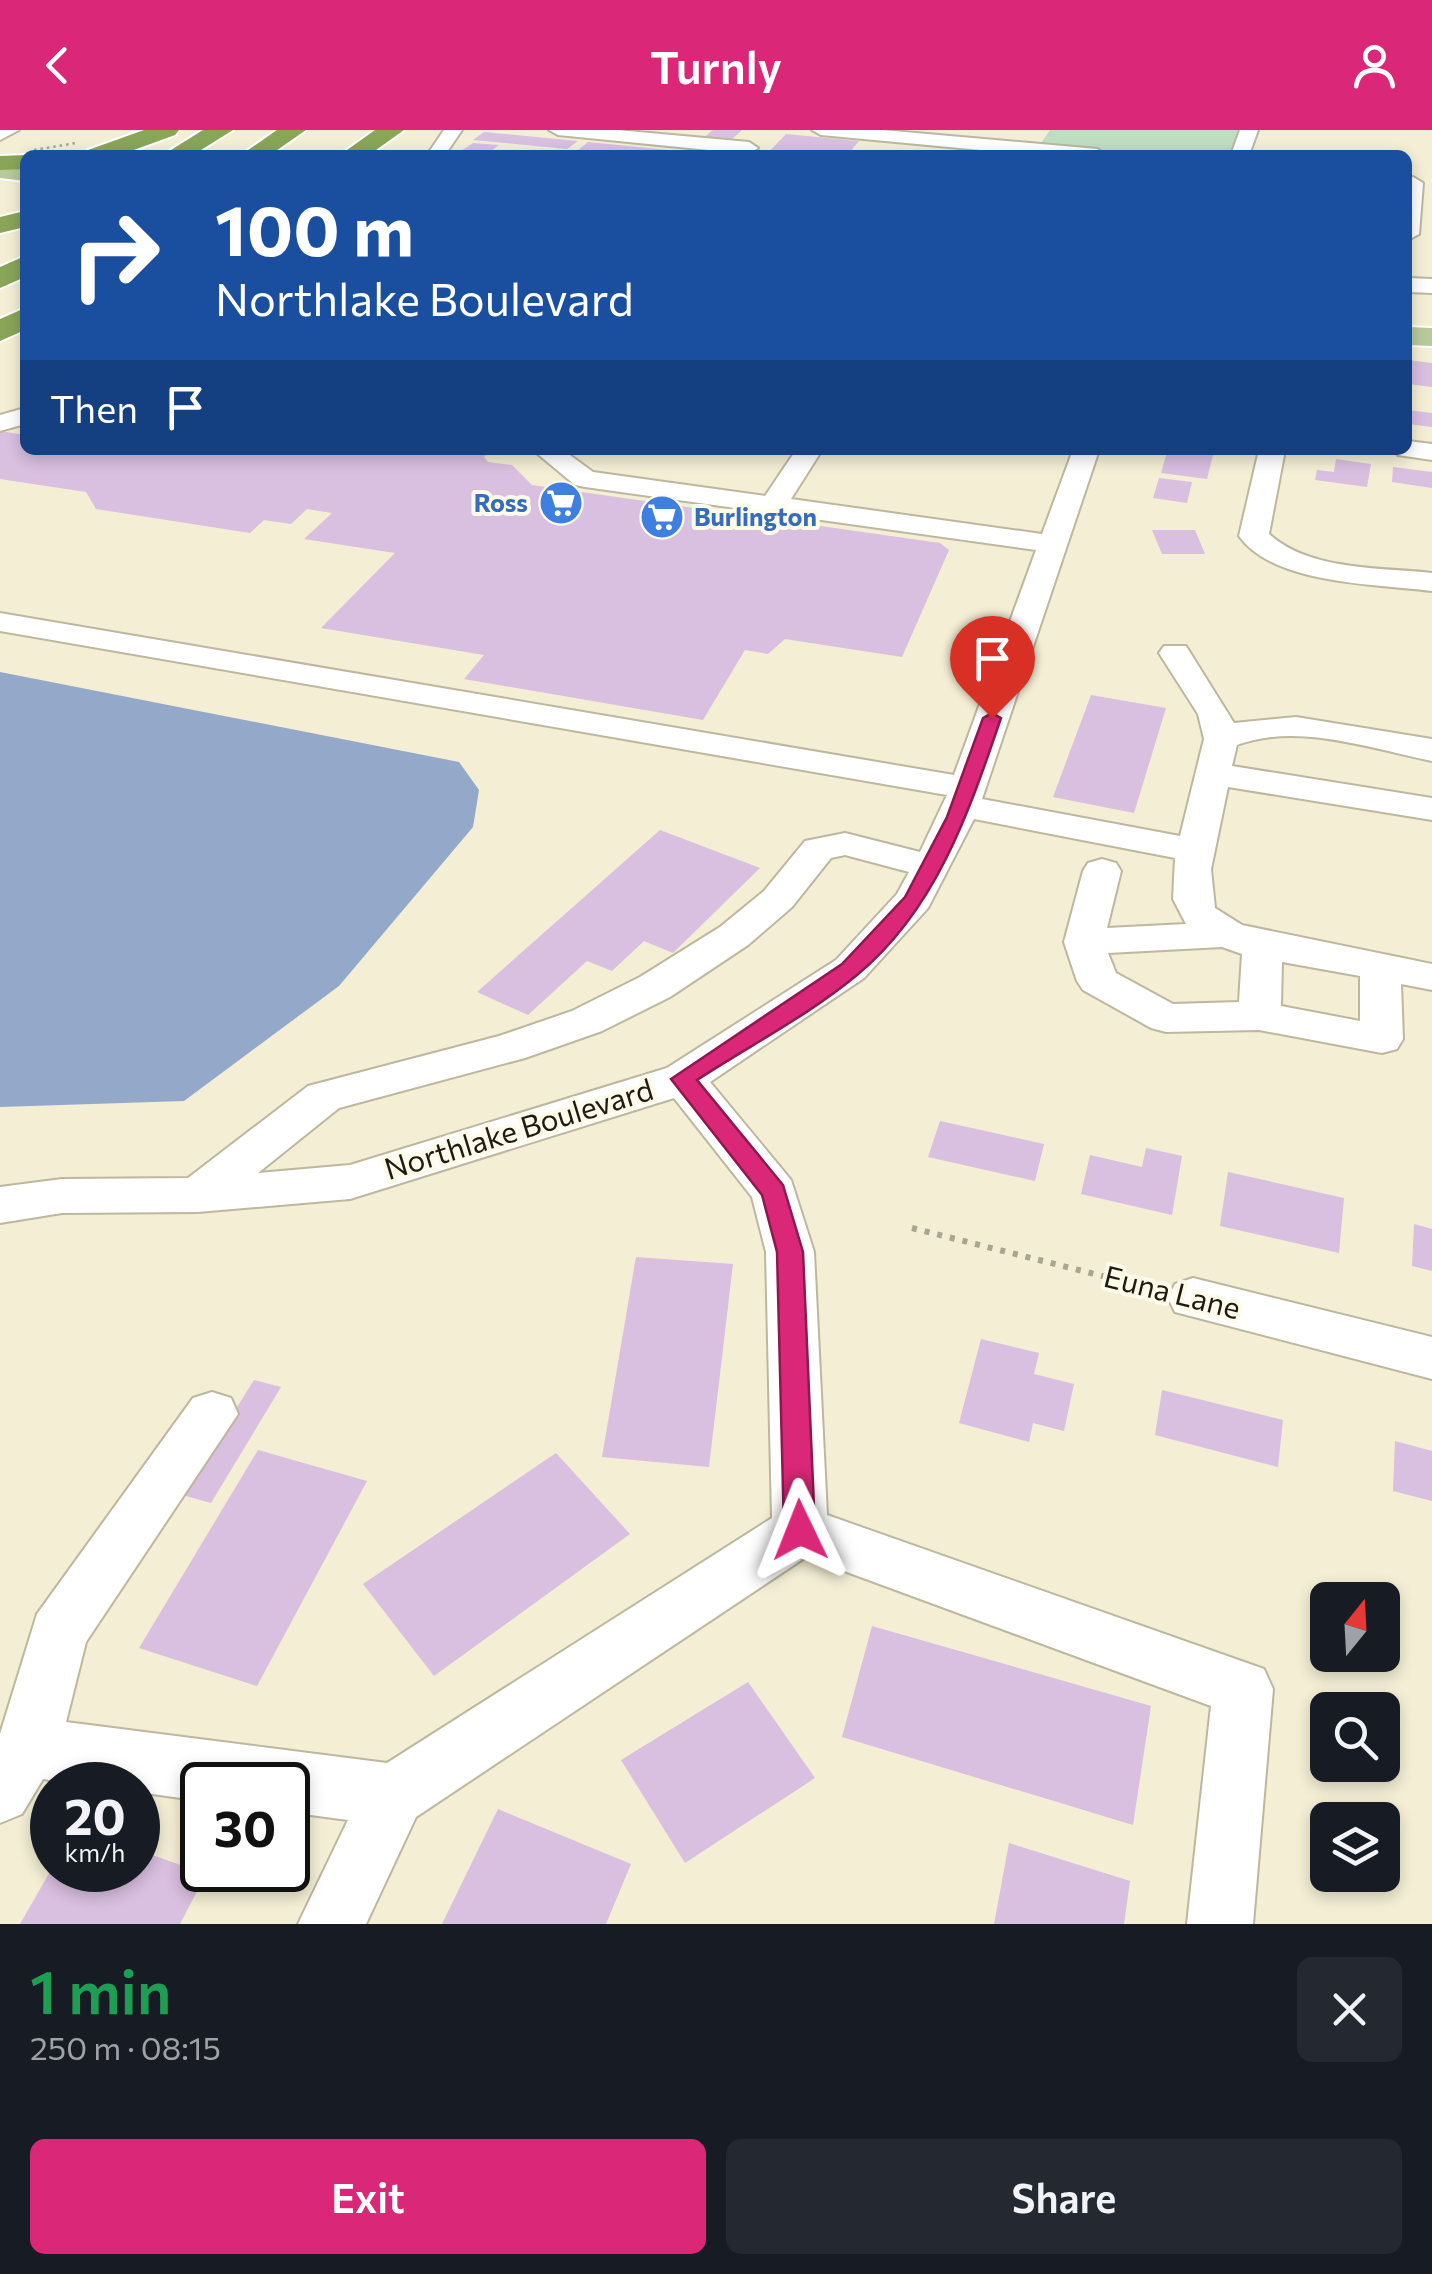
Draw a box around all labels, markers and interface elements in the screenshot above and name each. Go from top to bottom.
icon: back [30,38,85,93]
text: Turnly [650,38,782,93]
icon: person [1347,38,1402,93]
text: 100 m [215,185,414,270]
icon: right [50,190,180,320]
text: Northlake Boulevard [215,270,634,325]
icon: arrive [158,380,213,435]
text: Then [50,384,138,431]
supermarket icon: Ross [538,480,584,526]
place label: Ross [474,487,528,517]
supermarket icon: Burlington [639,494,685,540]
place label: Burlington [694,501,817,531]
pin [950,616,1035,719]
icon: arrive [965,631,1020,686]
street label: Northlake Boulevard [379,1069,657,1186]
street label: Euna Lane [1101,1256,1245,1325]
position arrow [748,1478,852,1582]
north arrow [1310,1582,1400,1672]
map controls [1310,1582,1400,1892]
button: search [1310,1692,1400,1782]
speed limit sign: 30 [180,1762,310,1892]
text: 20 [64,1784,126,1845]
button: layers [1310,1802,1400,1892]
text: km/h [65,1837,125,1867]
text: 1 min [30,1953,171,2026]
button: close [1297,1957,1402,2062]
text: 250 m · 08:15 [30,2027,221,2067]
button: Exit [30,2139,706,2254]
button: Share [726,2139,1402,2254]

